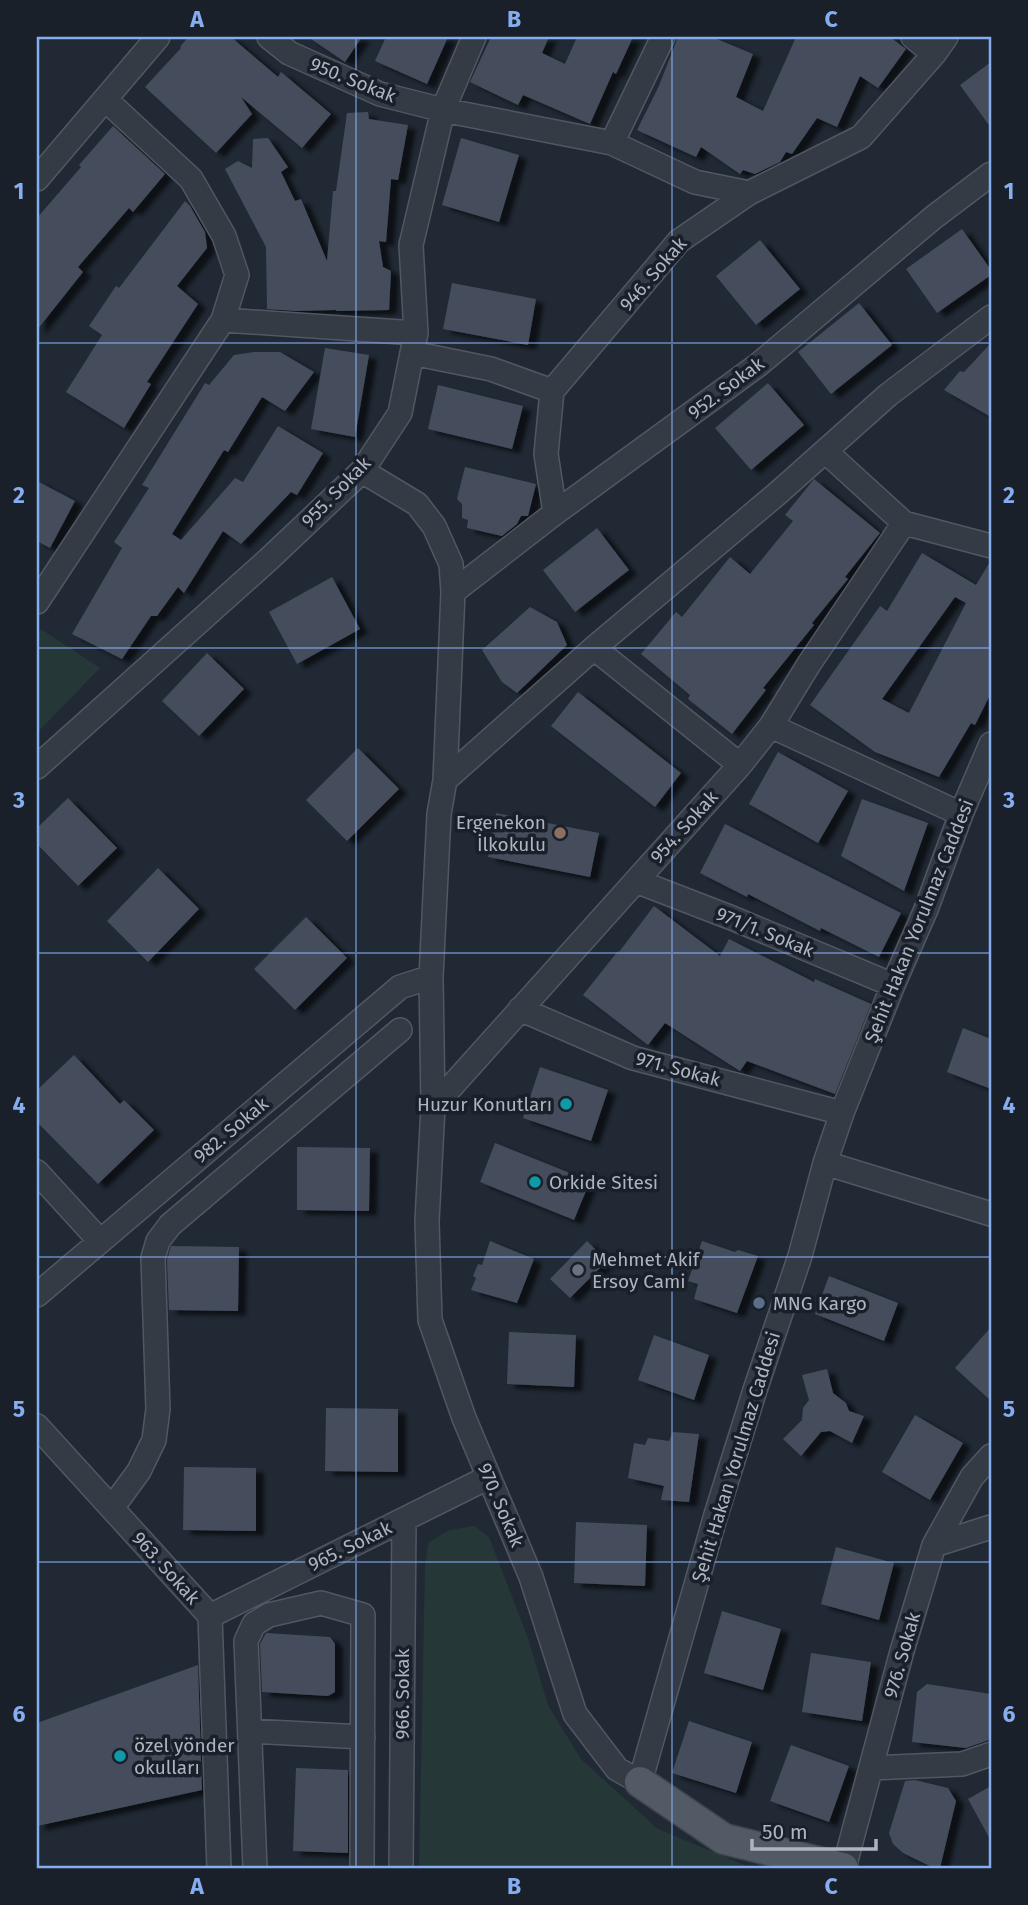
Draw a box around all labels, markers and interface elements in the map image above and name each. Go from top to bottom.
text: A [189,5,204,33]
text: B [507,5,521,33]
text: C [824,5,838,33]
street label: 950. Sokak [307,52,400,108]
text: 1 [14,177,24,205]
text: 1 [1004,177,1014,205]
street label: 946. Sokak [615,232,692,316]
street label: 952. Sokak [683,352,769,424]
street label: 955. Sokak [297,452,376,532]
text: 2 [13,481,25,509]
text: 2 [1003,481,1015,509]
text: 3 [12,786,25,814]
street label: 954. Sokak [645,786,723,868]
text: 3 [1002,786,1015,814]
street label: Şehit Hakan Yorulmaz Caddesi [859,796,979,1046]
place label: Ergenekon İlkokulu [456,811,546,856]
marker: Ergenekon İlkokulu [552,825,568,841]
street label: 971/1. Sokak [713,902,818,962]
street label: 971. Sokak [633,1047,723,1091]
text: 4 [13,1091,26,1119]
text: 4 [1003,1091,1016,1119]
street label: 982. Sokak [189,1092,273,1168]
place label: Huzur Konutları [417,1093,552,1116]
marker: Huzur Konutları [558,1096,574,1112]
place label: Orkide Sitesi [549,1171,658,1194]
marker: Orkide Sitesi [527,1174,543,1190]
place label: Mehmet Akif Ersoy Cami [592,1248,701,1293]
marker: Mehmet Akif Ersoy Cami [570,1262,586,1278]
place label: MNG Kargo [773,1292,867,1315]
marker: MNG Kargo [751,1295,767,1311]
street label: Şehit Hakan Yorulmaz Caddesi [687,1329,785,1585]
text: 5 [13,1395,25,1423]
text: 5 [1003,1395,1015,1423]
street label: 970. Sokak [473,1460,529,1551]
street label: 965. Sokak [304,1516,396,1576]
street label: 963. Sokak [127,1527,205,1609]
street label: 976. Sokak [879,1609,925,1701]
street label: 966. Sokak [391,1648,414,1739]
text: 6 [13,1700,26,1728]
text: 6 [1003,1700,1016,1728]
place label: özel yönder okulları [134,1734,235,1779]
marker: özel yönder okulları [112,1748,128,1764]
scale bar [752,1807,876,1851]
text: 50 m [762,1819,808,1845]
text: A [189,1872,204,1900]
text: B [507,1872,521,1900]
text: C [824,1872,838,1900]

